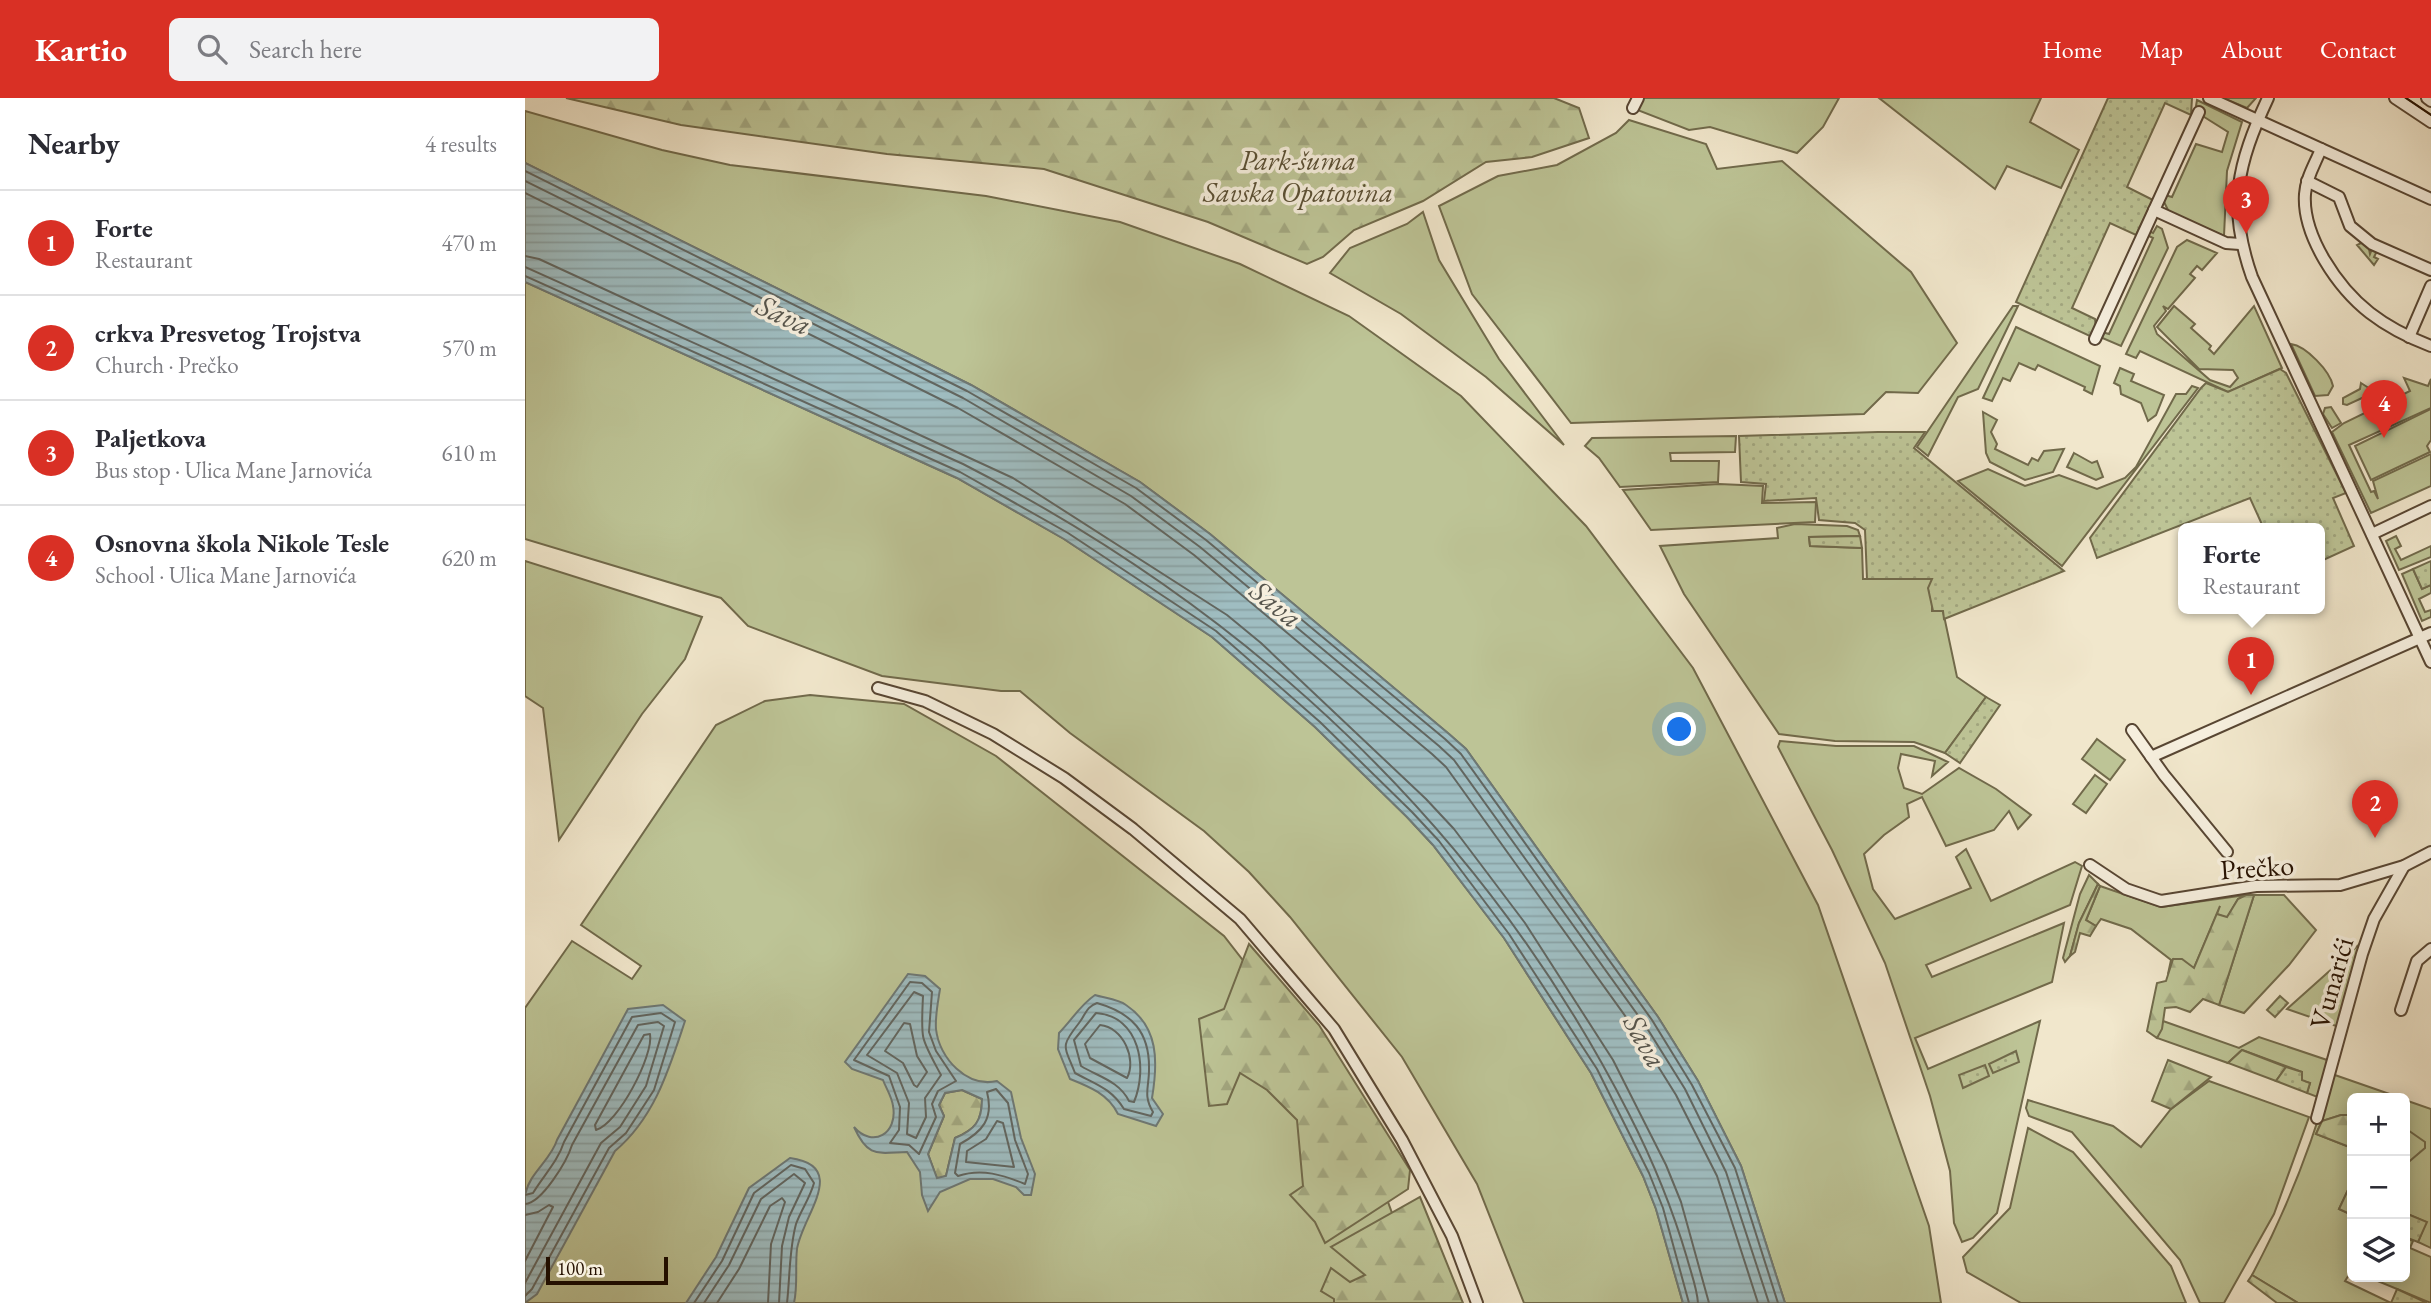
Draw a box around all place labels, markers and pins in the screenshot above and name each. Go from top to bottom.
pin: 3 [2223,176,2269,234]
pin: 4 [2361,380,2407,438]
pin: 1 [2228,637,2274,695]
pin: 2 [2352,780,2398,838]

